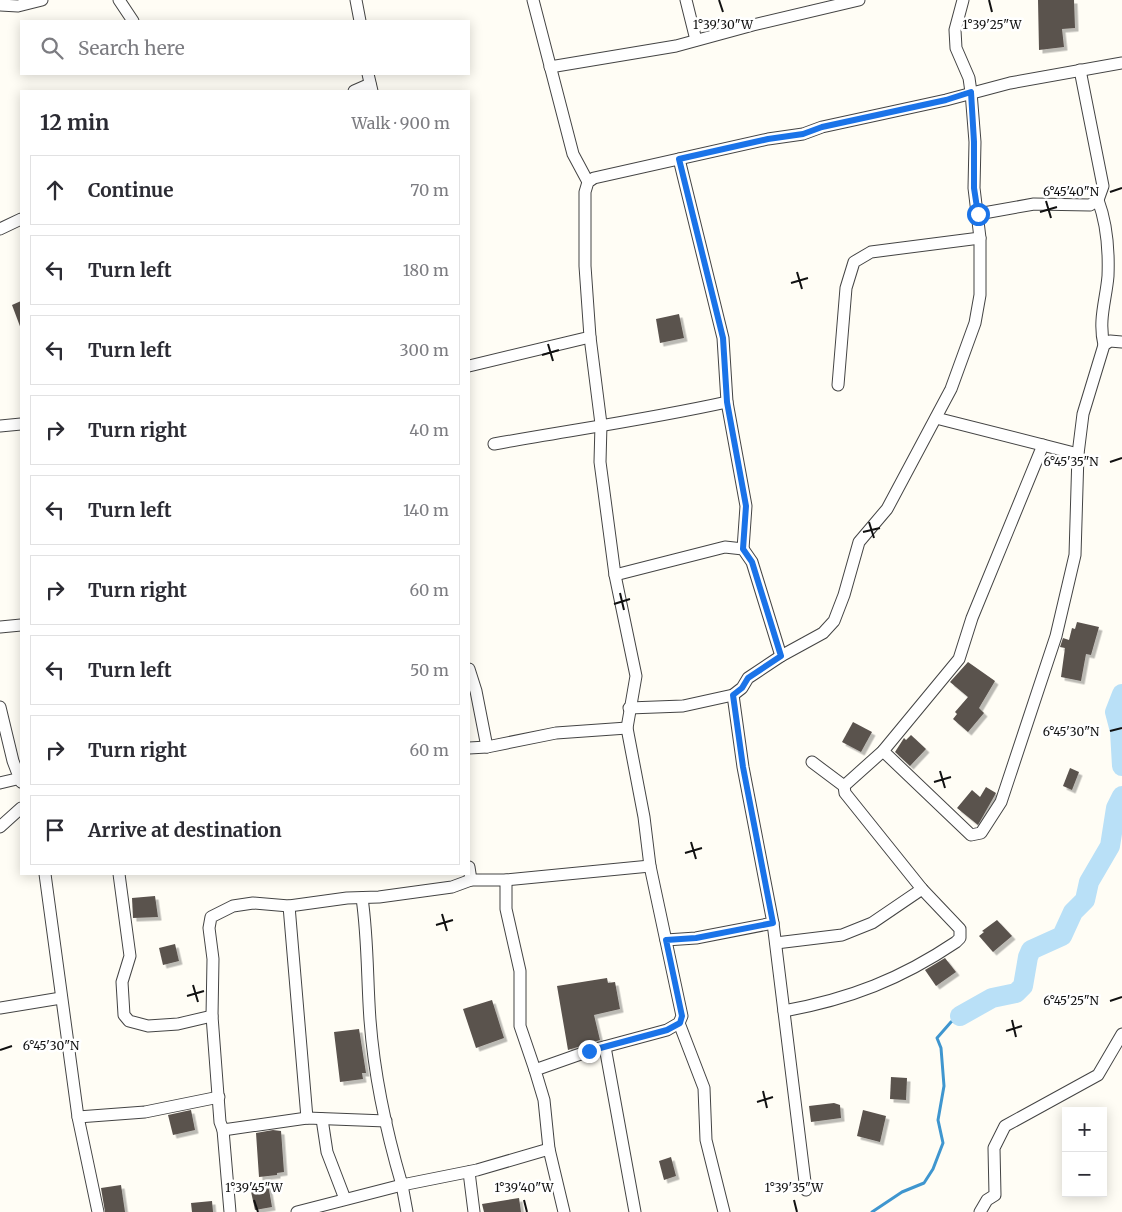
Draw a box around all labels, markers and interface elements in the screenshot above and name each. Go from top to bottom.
text: 1°39'30"W [693,17,754,32]
text: 1°39'25"W [963,17,1022,32]
search box [20,20,470,75]
icon: search [38,34,66,62]
text: Search here [78,36,185,60]
text: 12 min [40,109,109,136]
text: Walk · 900 m [351,113,450,133]
icon: ahead [41,176,69,204]
text: Continue [88,178,174,202]
text: 70 m [410,180,449,200]
text: 6°45'40"N [1043,184,1100,199]
route start [967,203,990,226]
icon: left [41,256,69,284]
text: Turn left [88,258,172,282]
text: 180 m [403,260,449,280]
icon: left [41,336,69,364]
text: Turn left [88,338,172,362]
text: 300 m [400,340,449,360]
icon: right [41,416,69,444]
text: Turn right [88,418,187,442]
text: 40 m [409,420,449,440]
text: 6°45'35"N [1043,454,1099,469]
icon: left [41,496,69,524]
text: Turn left [88,498,172,522]
text: 140 m [403,500,449,520]
icon: right [41,576,69,604]
text: Turn right [88,578,187,602]
text: 60 m [409,580,449,600]
icon: left [41,656,69,684]
text: Turn left [88,658,172,682]
text: 50 m [410,660,449,680]
text: 6°45'30"N [1043,724,1100,739]
icon: right [41,736,69,764]
text: Turn right [88,738,187,762]
text: 60 m [409,740,449,760]
icon: arrive [41,816,69,844]
text: Arrive at destination [88,818,282,842]
text: 6°45'25"N [1043,993,1099,1008]
text: 6°45'30"N [23,1038,80,1053]
route end [578,1040,601,1063]
map controls [1062,1107,1107,1197]
button: + [1062,1107,1107,1152]
button: − [1062,1152,1107,1197]
text: 1°39'45"W [225,1180,284,1195]
text: 1°39'40"W [494,1180,555,1195]
text: 1°39'35"W [765,1180,824,1195]

